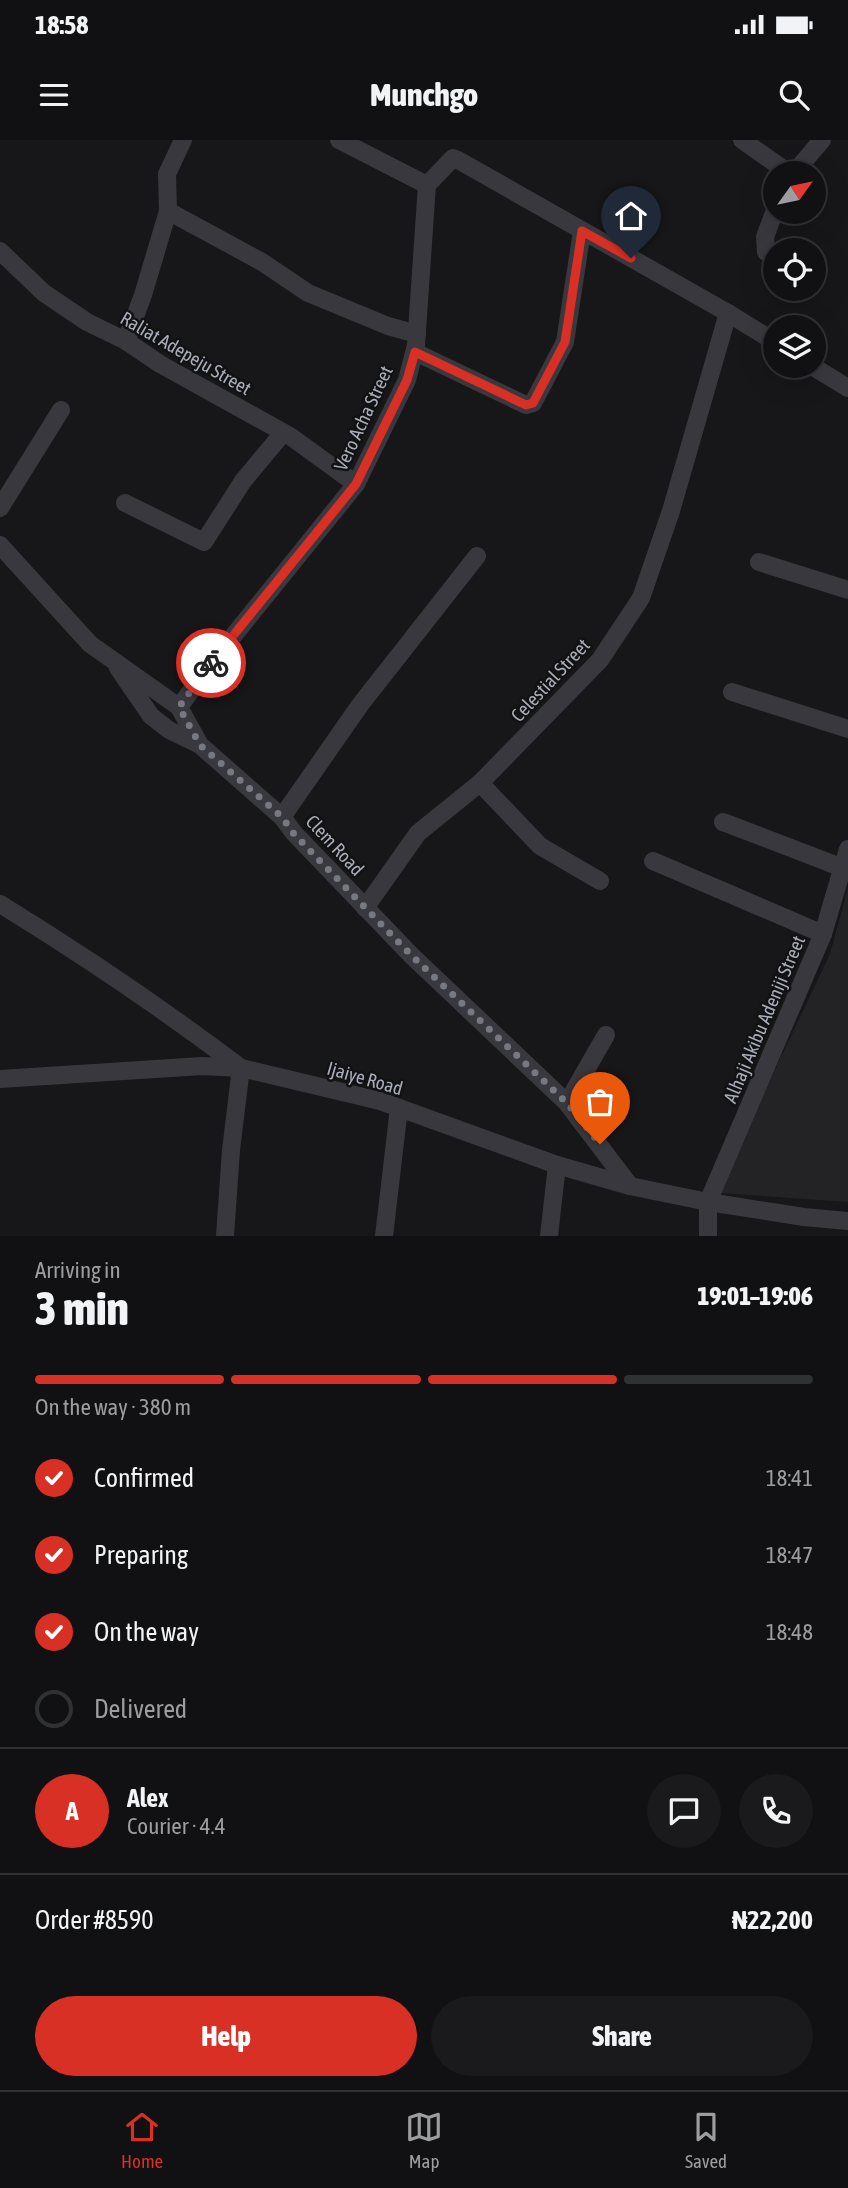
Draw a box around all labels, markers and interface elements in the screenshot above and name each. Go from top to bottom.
text: 18:58 [35,10,89,40]
icon: menu [35,76,73,114]
text: Munchgo [370,76,478,113]
icon: search [775,76,813,114]
north arrow [763,161,826,224]
map controls [763,161,826,378]
pin [601,186,661,258]
icon: home [612,197,650,235]
button: locate [763,238,826,301]
street label: Raliat Adepeju Street [117,307,255,399]
button: layers [763,315,826,378]
street label: Vero Acha Street [329,362,397,474]
courier [176,628,246,698]
street label: Celestial Street [506,634,594,726]
icon: bike [192,644,230,682]
street label: Clem Road [302,810,368,880]
street label: Alhaji Akibu Adeniji Street [719,932,809,1106]
street label: Ijaiye Road [325,1057,405,1099]
pin [570,1072,630,1144]
icon: bag [581,1083,619,1121]
text: Arriving in [35,1257,121,1283]
text: 19:01–19:06 [697,1281,813,1311]
text: 3 min [35,1282,129,1335]
text: On the way · 380 m [35,1394,191,1420]
icon: check [35,1459,73,1497]
text: Confirmed [94,1463,194,1493]
text: 18:41 [766,1465,813,1491]
icon: check [35,1536,73,1574]
text: Preparing [94,1540,188,1570]
text: 18:47 [766,1542,813,1568]
icon: check [35,1613,73,1651]
text: On the way [94,1617,199,1647]
text: 18:48 [766,1619,813,1645]
text: Delivered [94,1694,187,1724]
button: chat [647,1774,721,1848]
button: phone [739,1774,813,1848]
text: Alex [127,1783,168,1813]
text: A [66,1796,78,1826]
text: Courier · 4.4 [127,1813,226,1839]
text: Order #8590 [35,1905,154,1935]
text: ₦22,200 [732,1905,813,1935]
button: Help [35,1996,417,2076]
button: Share [431,1996,813,2076]
tab: Home [121,2108,163,2172]
tab: Map [405,2108,443,2172]
tab: Saved [685,2108,727,2172]

